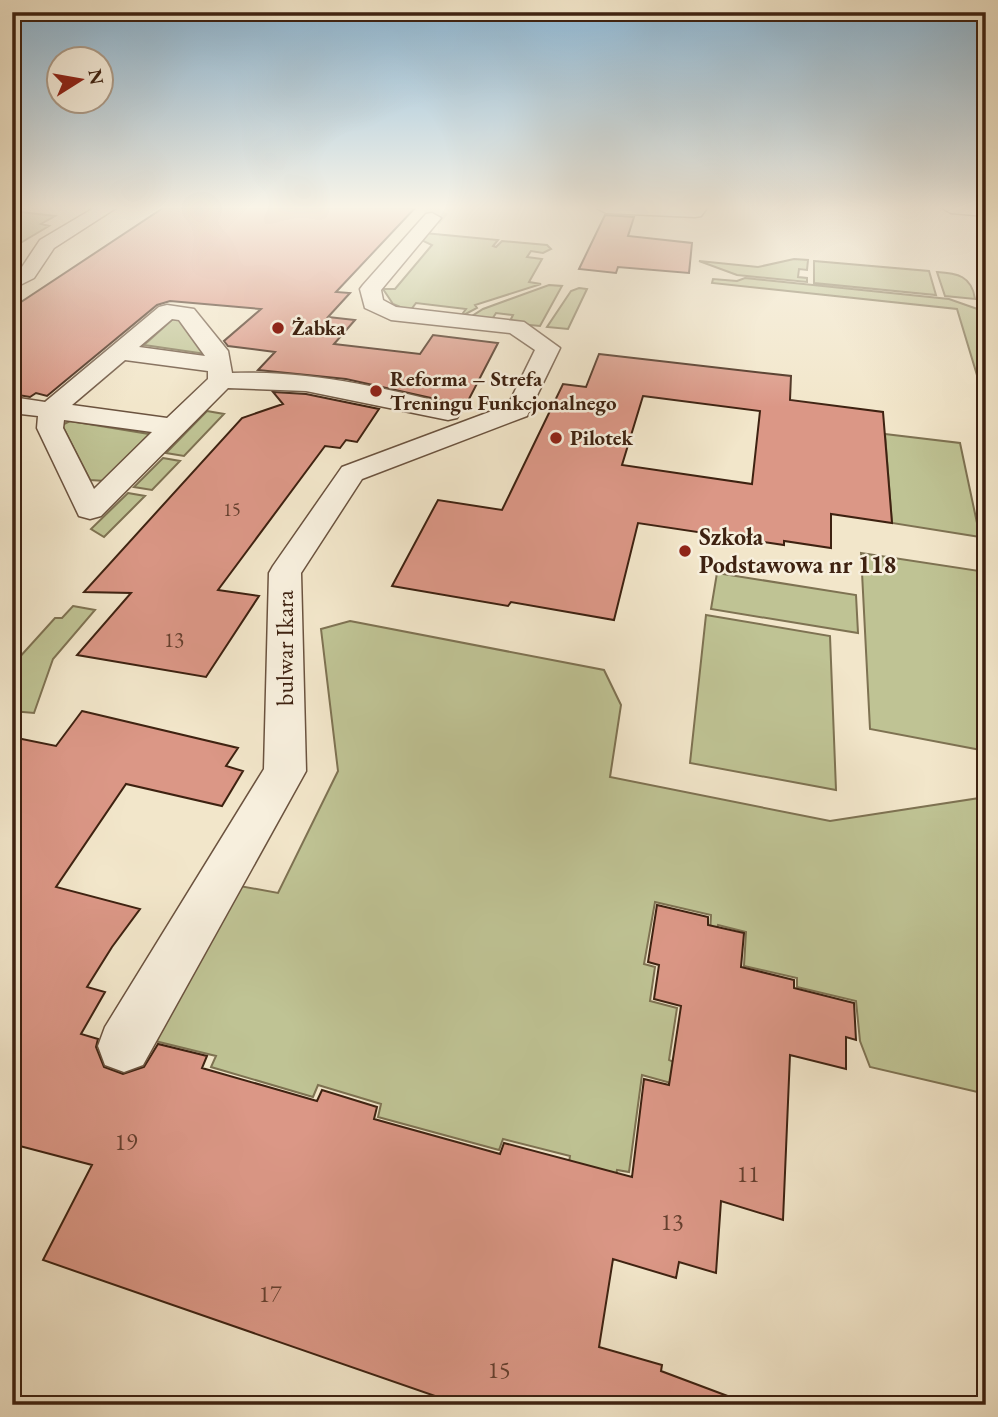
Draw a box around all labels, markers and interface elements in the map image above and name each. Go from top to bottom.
north arrow [46,46,116,116]
text: N [82,67,110,87]
place label: Żabka [292,314,346,341]
marker: Żabka [270,320,286,336]
place label: Reforma – Strefa Treningu Funkcjonalnego [390,365,617,416]
marker: Reforma – Strefa Treningu Funkcjonalnego [368,383,384,399]
place label: Pilotek [570,424,634,451]
marker: Pilotek [548,430,564,446]
house number: 15 [223,498,241,521]
place label: Szkoła Podstawowa nr 118 [699,521,896,580]
marker: Szkoła Podstawowa nr 118 [677,543,693,559]
street label: bulwar Ikara [269,590,300,706]
house number: 13 [164,626,184,653]
house number: 19 [114,1126,138,1157]
house number: 11 [736,1158,760,1189]
house number: 13 [660,1206,684,1237]
house number: 17 [258,1278,282,1309]
house number: 15 [487,1354,511,1385]

